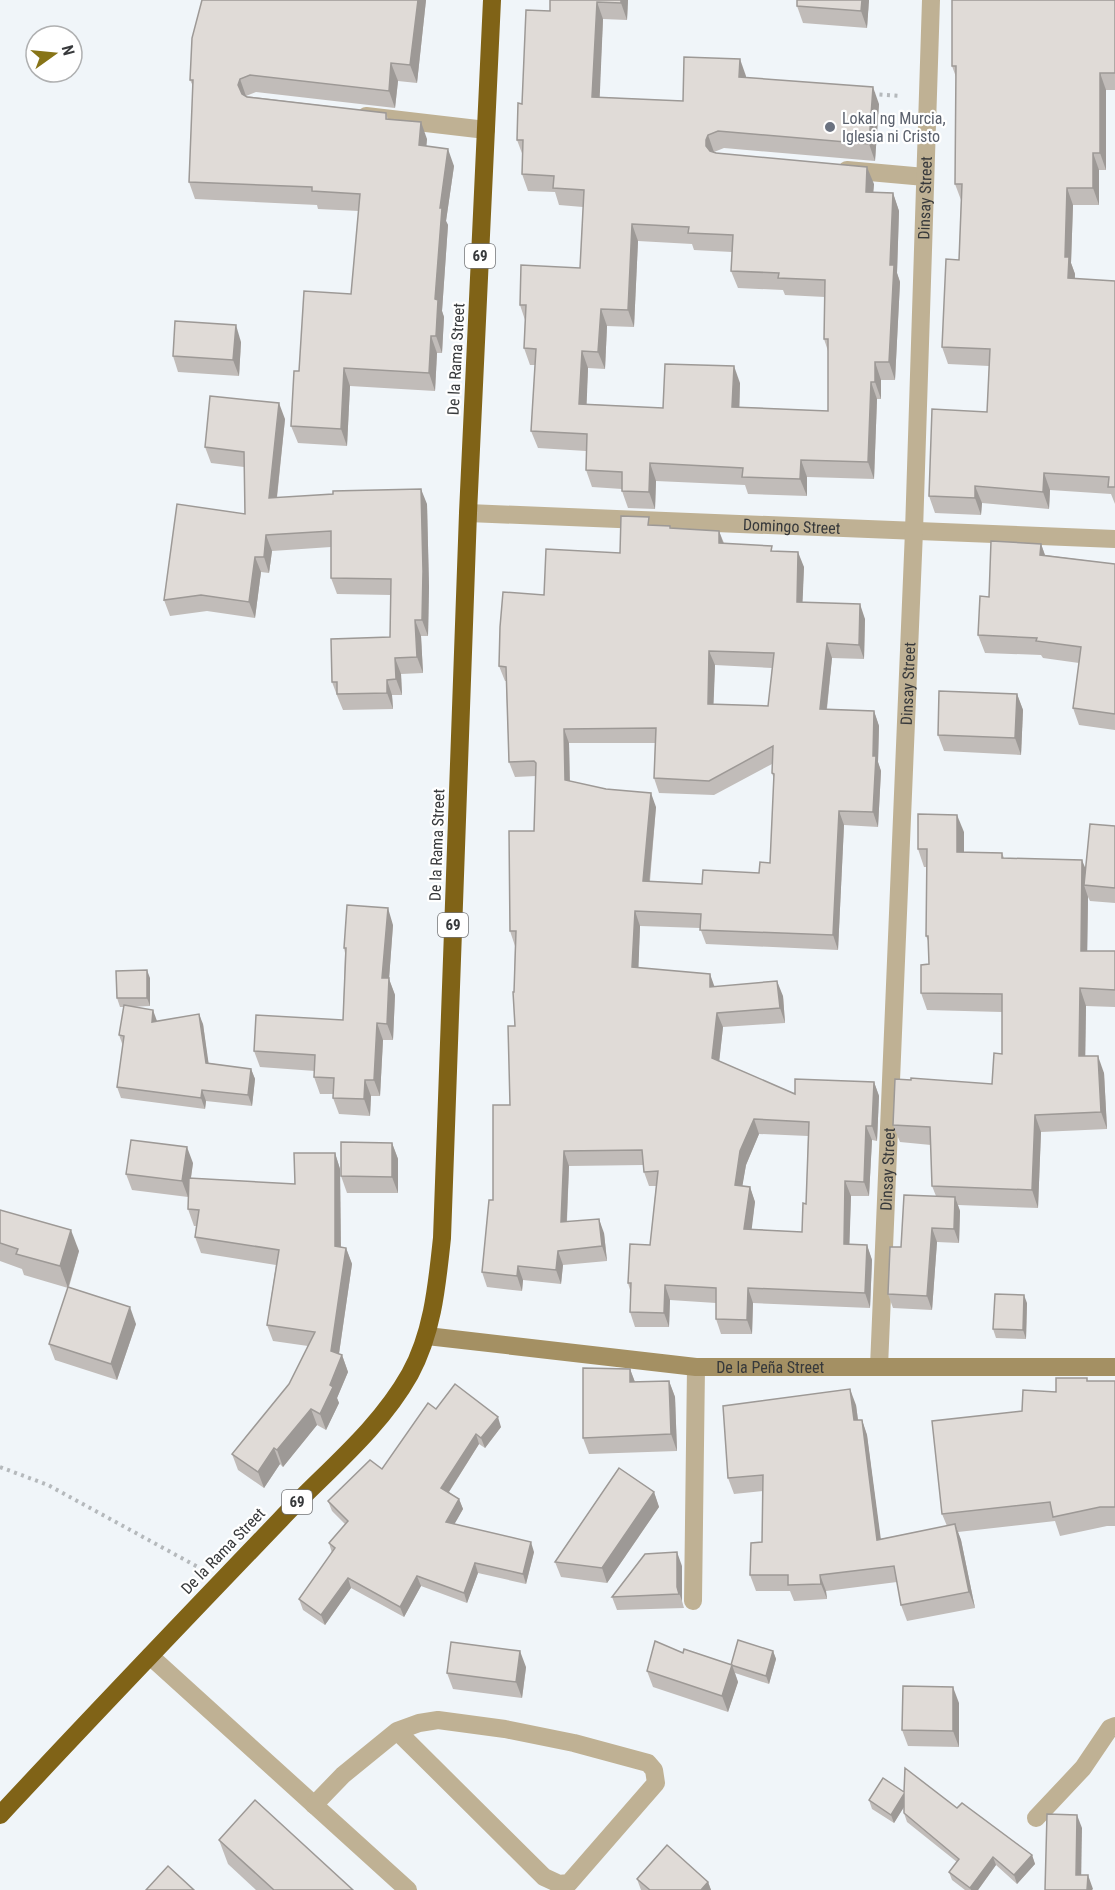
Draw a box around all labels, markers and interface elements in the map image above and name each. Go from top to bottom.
north arrow [24,24,84,84]
text: N [58,43,78,57]
place label: Lokal ng Murcia, Iglesia ni Cristo [842,109,946,146]
marker: Lokal ng Murcia, Iglesia ni Cristo [823,120,837,134]
street label: Dinsay Street [914,156,935,240]
road number: 69 [465,244,495,268]
street label: De la Rama Street [444,302,468,416]
street label: Domingo Street [743,515,841,537]
street label: Dinsay Street [896,641,919,726]
street label: De la Rama Street [426,788,448,901]
road number: 69 [438,913,468,937]
street label: Dinsay Street [876,1127,899,1211]
street label: De la Peña Street [716,1358,825,1377]
road number: 69 [282,1490,312,1514]
street label: De la Rama Street [177,1504,269,1598]

